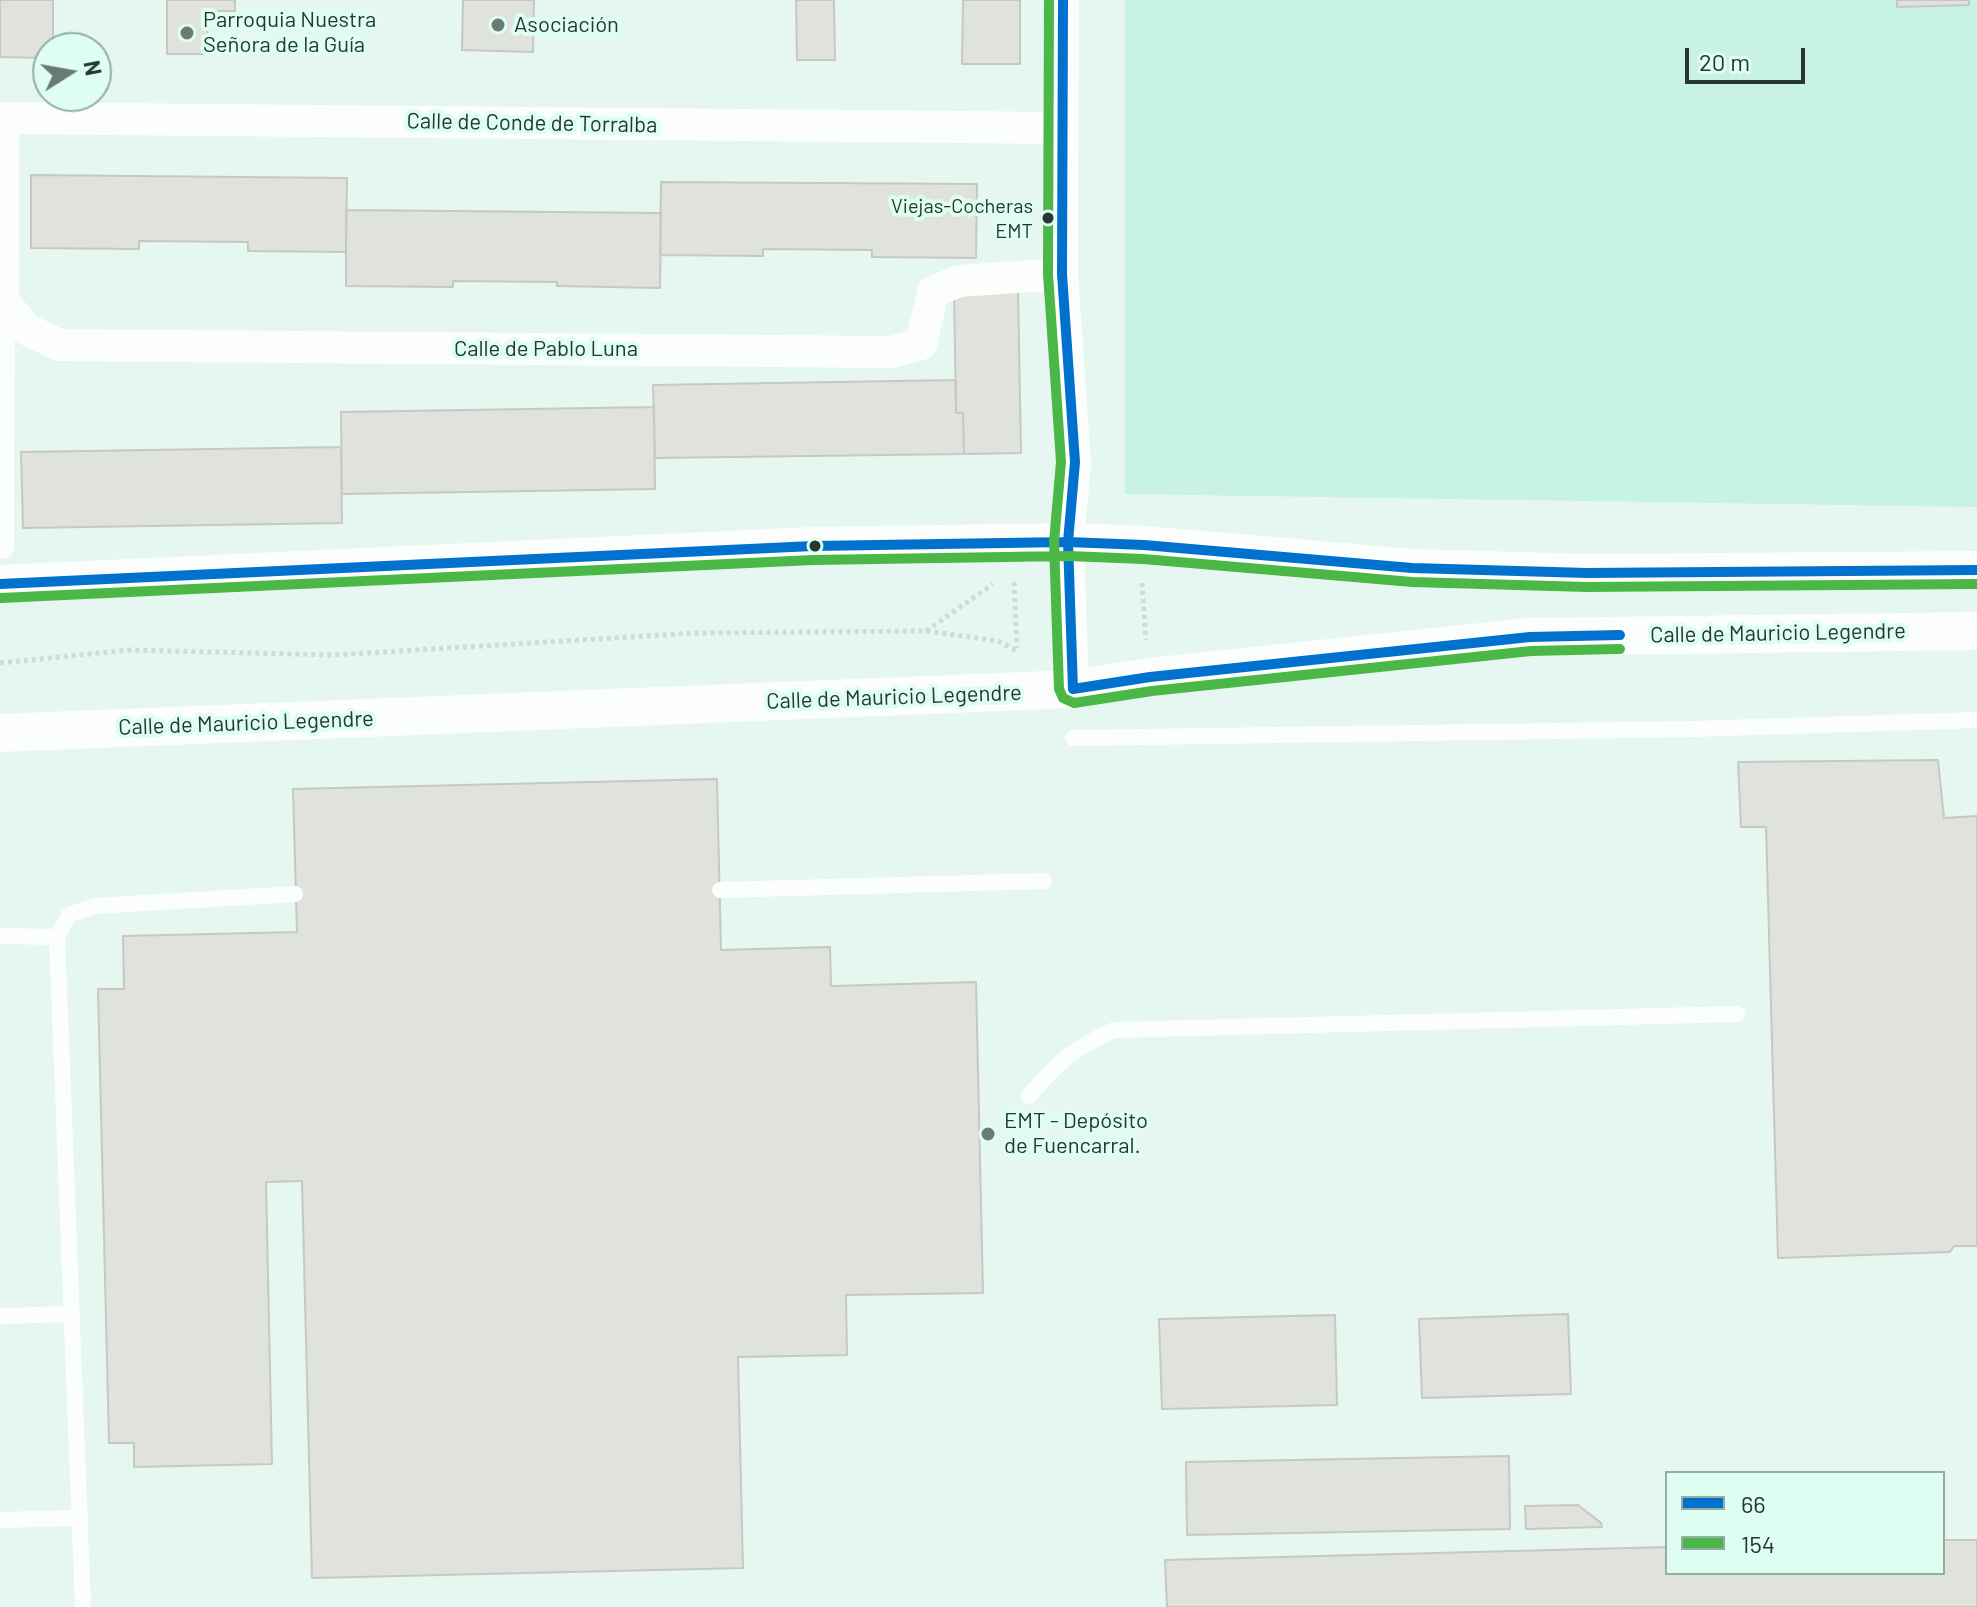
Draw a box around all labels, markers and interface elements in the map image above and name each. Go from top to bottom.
place label: Parroquia Nuestra Señora de la Guía [203,7,376,58]
place label: Asociación [514,12,619,38]
marker: Asociación [489,16,507,34]
marker: Parroquia Nuestra Señora de la Guía [178,24,196,42]
north arrow [32,32,112,112]
scale bar [1689,32,1809,82]
text: 20 m [1699,47,1750,76]
text: N [79,58,108,77]
street label: Calle de Conde de Torralba [406,108,658,138]
place label: Viejas-Cocheras EMT [891,194,1033,241]
marker: Viejas-Cocheras EMT [1040,210,1056,226]
street label: Calle de Pablo Luna [454,336,638,362]
unlabelled marker [807,538,823,554]
street label: Calle de Mauricio Legendre [1650,618,1906,648]
street label: Calle de Mauricio Legendre [766,679,1022,715]
street label: Calle de Mauricio Legendre [118,705,374,741]
place label: EMT - Depósito de Fuencarral. [1004,1108,1148,1160]
marker: EMT - Depósito de Fuencarral. [979,1125,997,1143]
legend [1665,1471,1945,1575]
text: 66 [1741,1489,1766,1518]
text: 154 [1741,1529,1775,1558]

